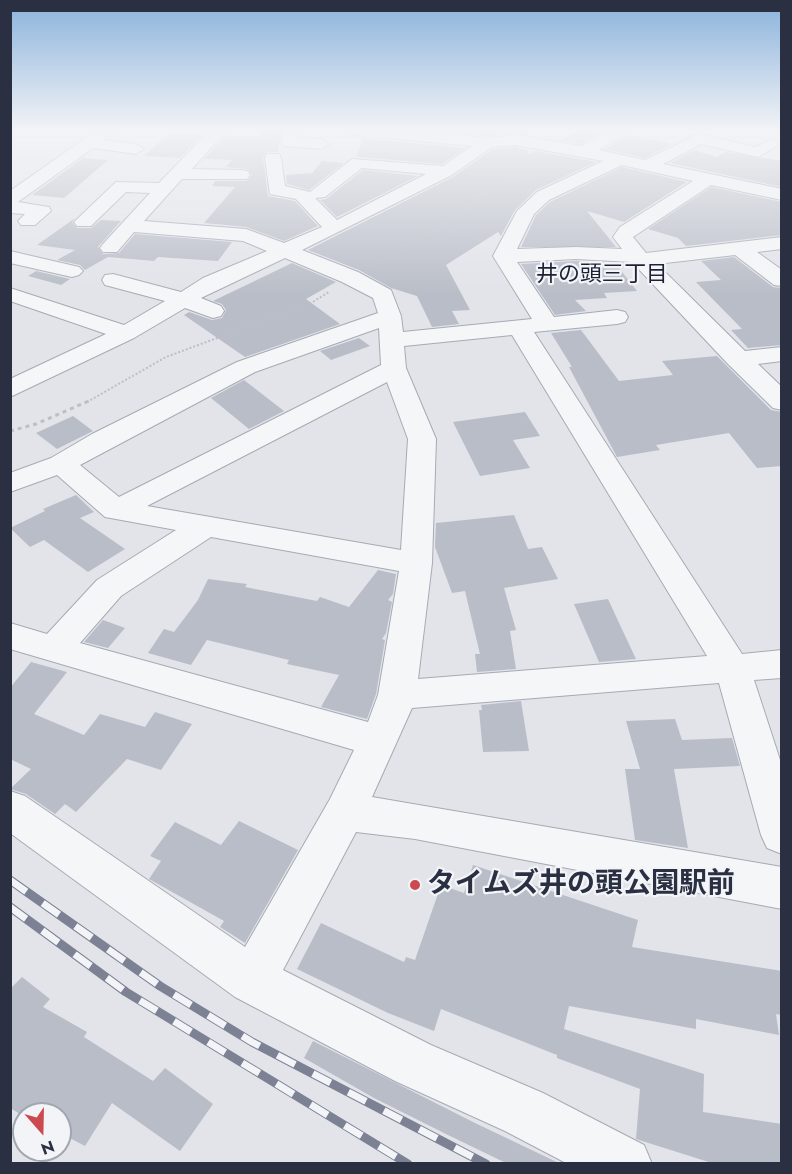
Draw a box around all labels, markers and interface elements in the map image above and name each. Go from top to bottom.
district label: 井の頭三丁目 [536,263,668,289]
place label: タイムズ井の頭公園駅前 [427,868,735,902]
marker: タイムズ井の頭公園駅前 [408,878,422,892]
north arrow [12,1102,72,1162]
text: N [38,1135,58,1160]

